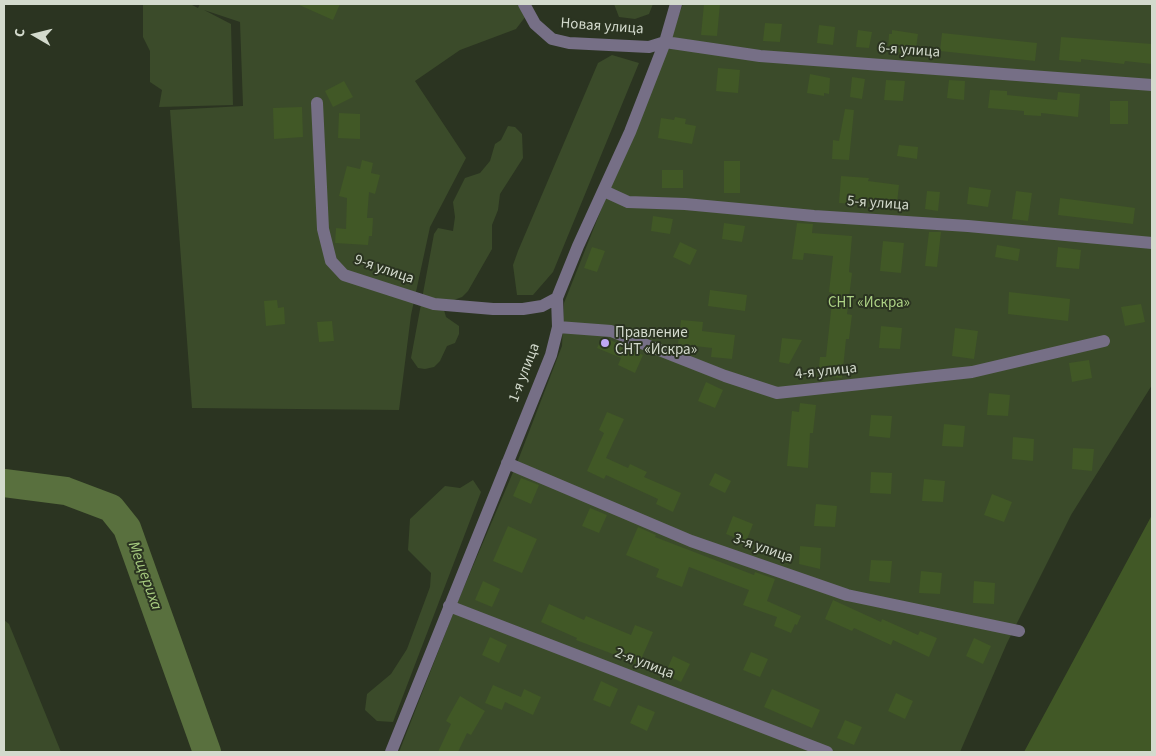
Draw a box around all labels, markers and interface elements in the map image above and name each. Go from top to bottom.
north arrow [10,10,60,60]
street label: Новая улица [560,15,644,39]
text: С [10,27,31,38]
street label: 6-я улица [877,40,941,62]
street label: 5-я улица [846,193,910,215]
street label: 9-я улица [352,251,416,289]
park label: СНТ «Искра» [828,295,910,313]
place label: Правление СНТ «Искра» [615,325,697,360]
marker: Правление СНТ «Искра» [599,337,611,349]
street label: 1-я улица [505,341,545,405]
street label: 4-я улица [794,360,858,384]
street label: 3-я улица [731,530,795,568]
water label: Мещериха [123,539,165,613]
street label: 2-я улица [612,644,676,684]

